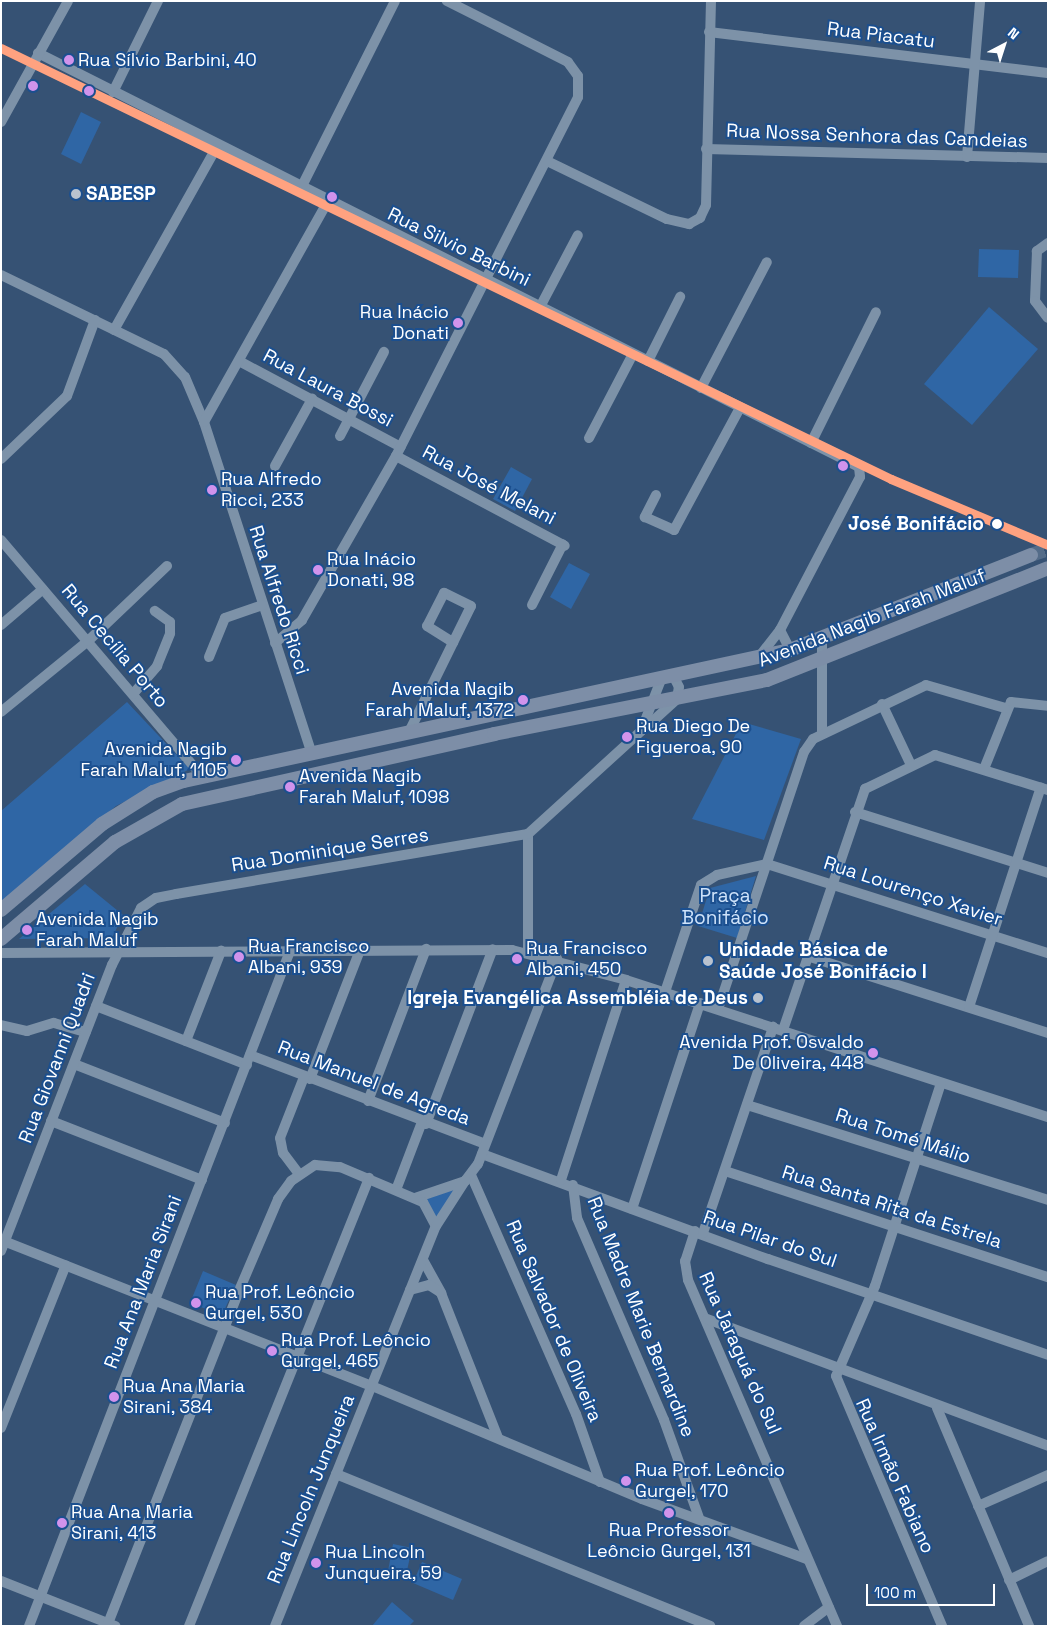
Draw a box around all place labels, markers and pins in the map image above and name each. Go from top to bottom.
place label: Rua Sílvio Barbini, 40 [78,49,257,71]
marker: Rua Sílvio Barbini, 40 [64,55,74,65]
unlabelled marker [28,81,38,91]
unlabelled marker [84,86,94,96]
place label: SABESP [86,183,156,205]
marker: SABESP [70,188,82,200]
unlabelled marker [327,192,337,202]
place label: Rua Inácio Donati [360,302,449,344]
marker: Rua Inácio Donati [453,318,463,328]
unlabelled marker [838,461,848,471]
place label: Rua Alfredo Ricci, 233 [221,469,322,512]
marker: Rua Alfredo Ricci, 233 [207,485,217,495]
place label: José Bonifácio [848,513,984,535]
marker: José Bonifácio [988,515,1006,533]
place label: Rua Inácio Donati, 98 [327,549,416,592]
marker: Rua Inácio Donati, 98 [313,565,323,575]
place label: Avenida Nagib Farah Maluf, 1372 [365,679,514,722]
marker: Avenida Nagib Farah Maluf, 1372 [518,695,528,705]
place label: Rua Diego De Figueroa, 90 [636,716,750,759]
marker: Rua Diego De Figueroa, 90 [622,732,632,742]
place label: Avenida Nagib Farah Maluf, 1105 [80,739,227,782]
marker: Avenida Nagib Farah Maluf, 1105 [231,755,241,765]
place label: Avenida Nagib Farah Maluf, 1098 [299,766,450,809]
marker: Avenida Nagib Farah Maluf, 1098 [285,782,295,792]
place label: Avenida Nagib Farah Maluf [36,909,159,952]
marker: Avenida Nagib Farah Maluf [22,925,32,935]
place label: Rua Francisco Albani, 939 [248,936,369,979]
place label: Rua Francisco Albani, 450 [526,938,647,981]
place label: Unidade Básica de Saúde José Bonifácio I [719,939,927,983]
marker: Rua Francisco Albani, 939 [234,952,244,962]
marker: Rua Francisco Albani, 450 [512,954,522,964]
marker: Unidade Básica de Saúde José Bonifácio I [701,954,715,968]
place label: Igreja Evangélica Assembléia de Deus [407,987,748,1009]
marker: Igreja Evangélica Assembléia de Deus [752,992,764,1004]
place label: Avenida Prof. Osvaldo De Oliveira, 448 [679,1032,864,1074]
marker: Avenida Prof. Osvaldo De Oliveira, 448 [868,1048,878,1058]
place label: Rua Prof. Leôncio Gurgel, 530 [205,1282,355,1325]
marker: Rua Prof. Leôncio Gurgel, 530 [191,1298,201,1308]
place label: Rua Prof. Leôncio Gurgel, 465 [281,1330,431,1372]
marker: Rua Prof. Leôncio Gurgel, 465 [267,1346,277,1356]
place label: Rua Ana Maria Sirani, 384 [123,1376,245,1418]
marker: Rua Ana Maria Sirani, 384 [109,1392,119,1402]
place label: Rua Prof. Leôncio Gurgel, 170 [635,1460,785,1502]
marker: Rua Prof. Leôncio Gurgel, 170 [621,1476,631,1486]
place label: Rua Ana Maria Sirani, 413 [71,1502,193,1545]
marker: Rua Professor Leôncio Gurgel, 131 [664,1508,674,1518]
marker: Rua Ana Maria Sirani, 413 [57,1518,67,1528]
place label: Rua Professor Leôncio Gurgel, 131 [587,1520,751,1562]
place label: Rua Lincoln Junqueira, 59 [325,1542,443,1585]
marker: Rua Lincoln Junqueira, 59 [311,1558,321,1568]

